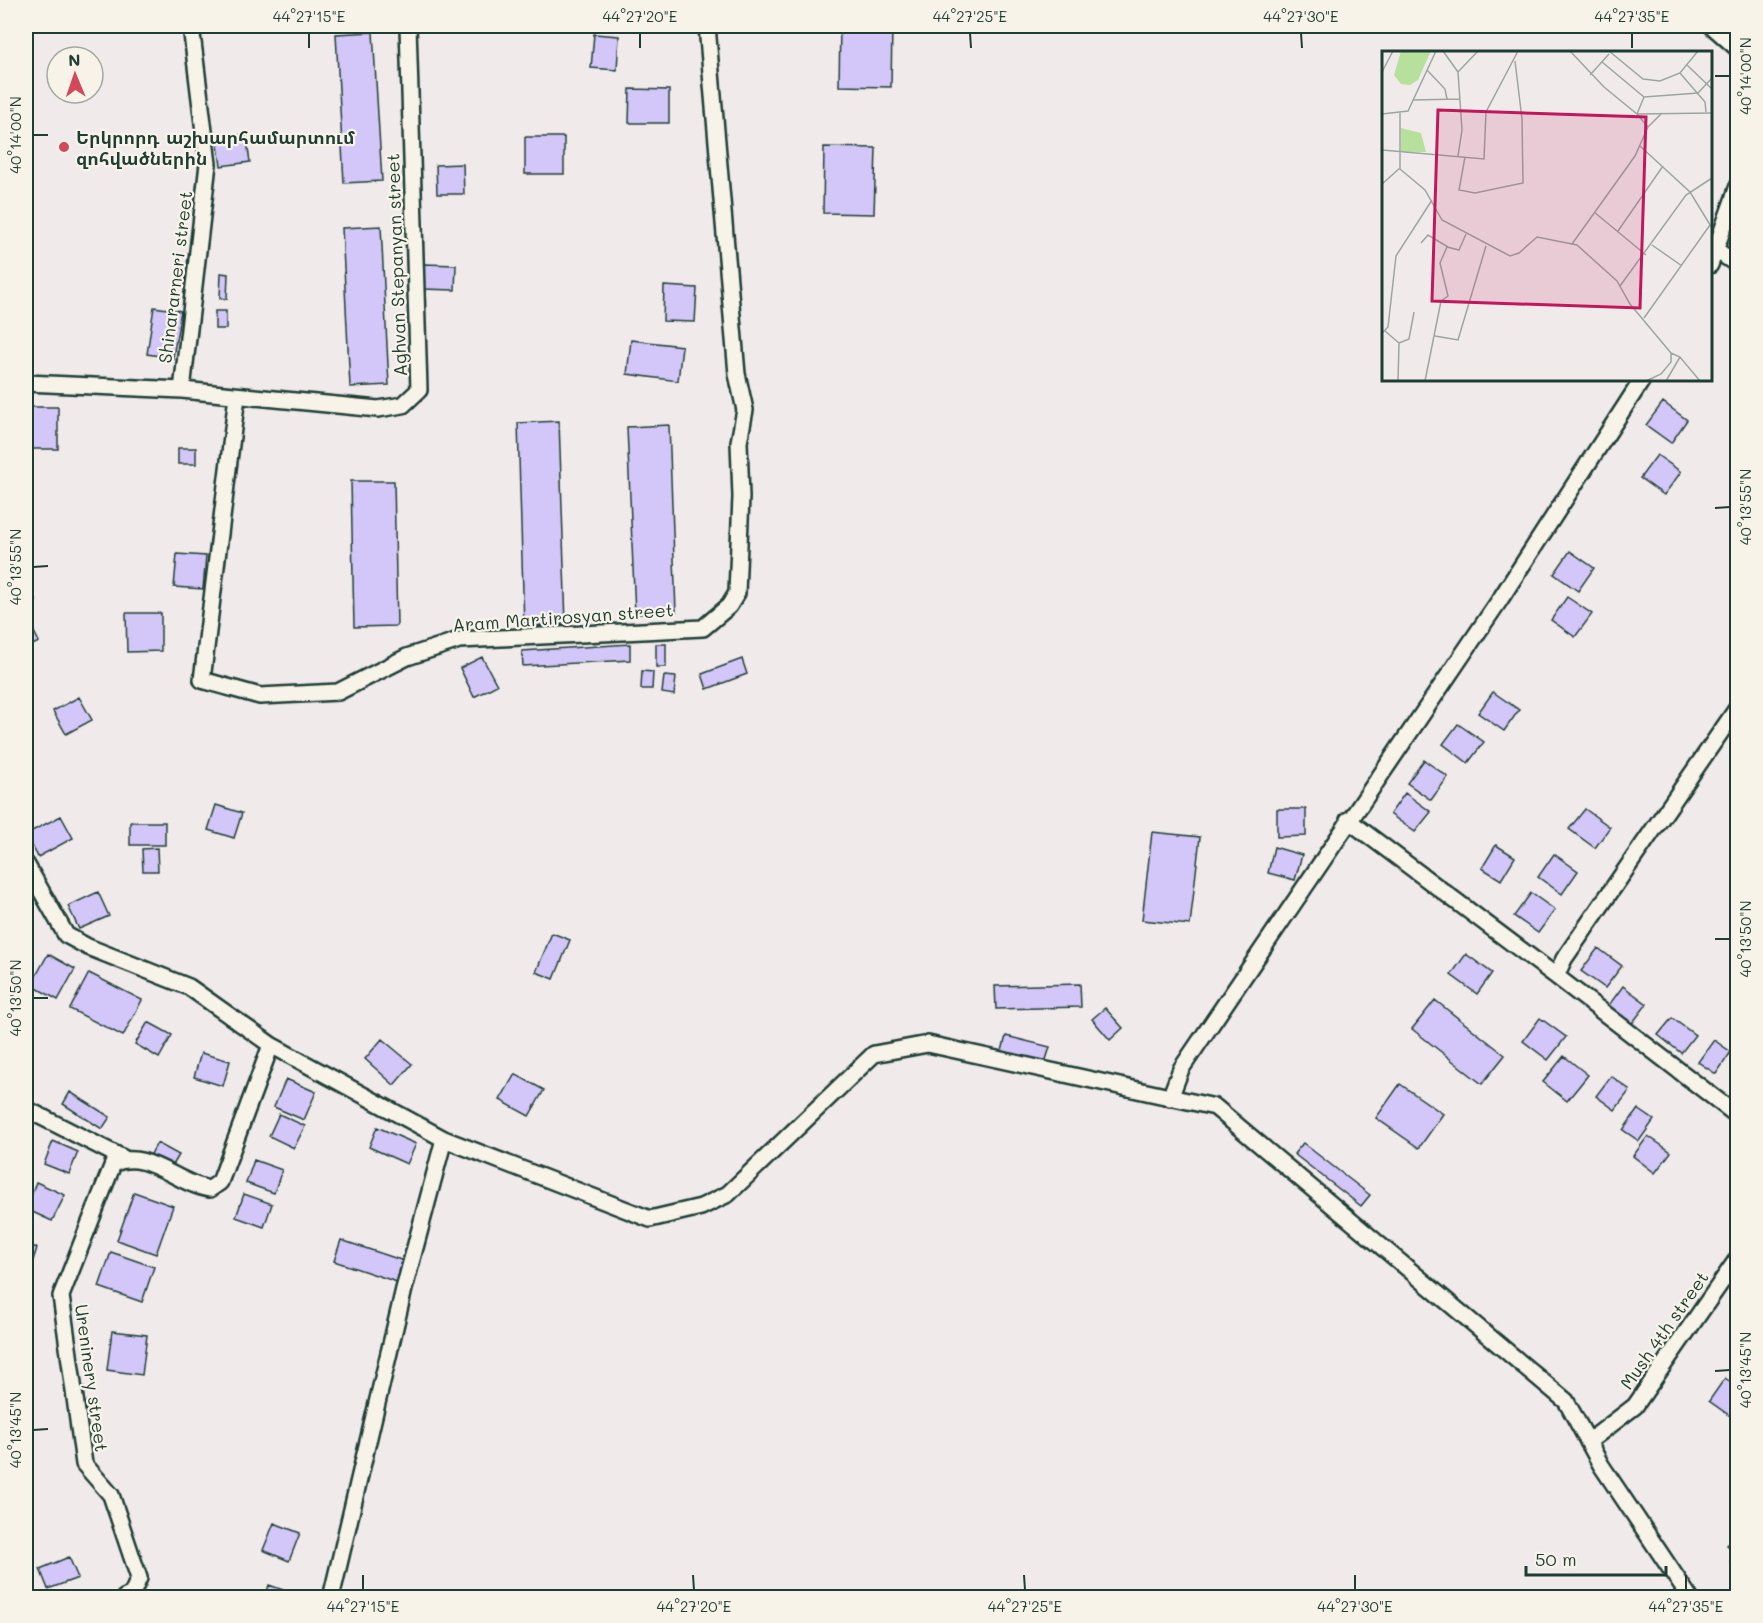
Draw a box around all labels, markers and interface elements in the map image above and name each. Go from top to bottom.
text: 44°27'15"E [273,6,346,26]
text: 44°27'20"E [603,6,678,26]
text: 44°27'25"E [933,6,1008,26]
text: 44°27'30"E [1263,6,1339,26]
text: 44°27'35"E [1595,6,1670,26]
text: 40°14'00"N [1735,37,1755,115]
north arrow [45,45,105,105]
text: N [68,49,81,70]
inset map [1382,51,1712,381]
text: 40°14'00"N [5,96,25,174]
place label: Երկրորդ աշխարհամարտում զոհվածներին [76,125,355,170]
marker: Երկրորդ աշխարհամարտում զոհվածներին [57,140,71,154]
street label: Aghvan Stepanyan street [380,153,412,377]
street label: Shinararneri street [153,189,197,365]
text: 40°13'55"N [1735,469,1755,545]
text: 40°13'55"N [5,529,25,605]
street label: Aram Martirosyan street [452,597,674,637]
text: 40°13'50"N [1735,900,1755,978]
text: 40°13'50"N [5,959,25,1037]
street label: Mush 4th street [1614,1266,1714,1394]
street label: Ureninery street [70,1303,114,1453]
text: 40°13'45"N [1735,1332,1755,1408]
text: 40°13'45"N [5,1392,25,1468]
scale bar [1526,1539,1666,1577]
text: 50 m [1535,1547,1577,1571]
text: 44°27'15"E [327,1596,400,1616]
text: 44°27'20"E [657,1596,732,1616]
text: 44°27'25"E [988,1596,1063,1616]
text: 44°27'30"E [1317,1596,1393,1616]
text: 44°27'35"E [1649,1596,1724,1616]

